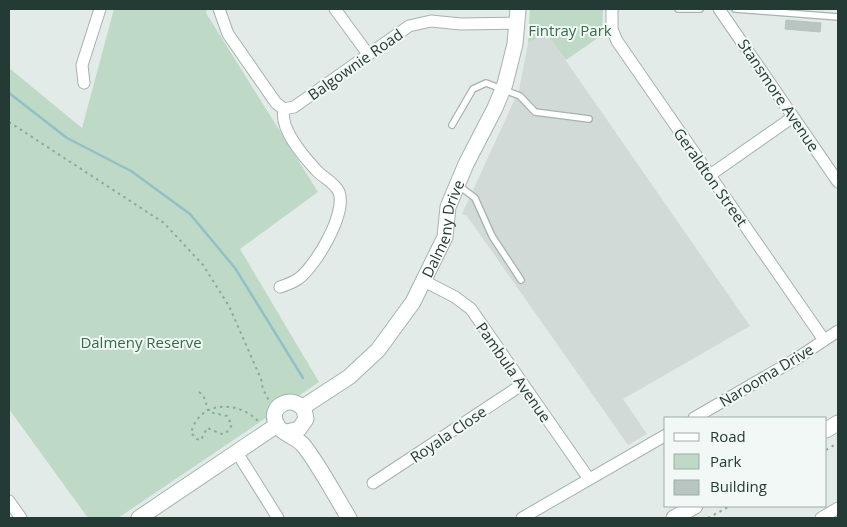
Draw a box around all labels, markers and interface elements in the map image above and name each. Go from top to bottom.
park label: Fintray Park [528,20,612,40]
street label: Balgownie Road [304,24,406,104]
street label: Stansmore Avenue [734,35,824,155]
street label: Geraldton Street [670,124,752,230]
street label: Dalmeny Drive [417,177,468,281]
street label: Pambula Avenue [472,318,556,426]
park label: Dalmeny Reserve [80,332,202,352]
street label: Narooma Drive [715,339,817,411]
street label: Royala Close [406,401,490,467]
legend [664,417,827,507]
text: Road [710,426,746,446]
text: Park [710,451,741,471]
text: Building [710,476,767,496]

